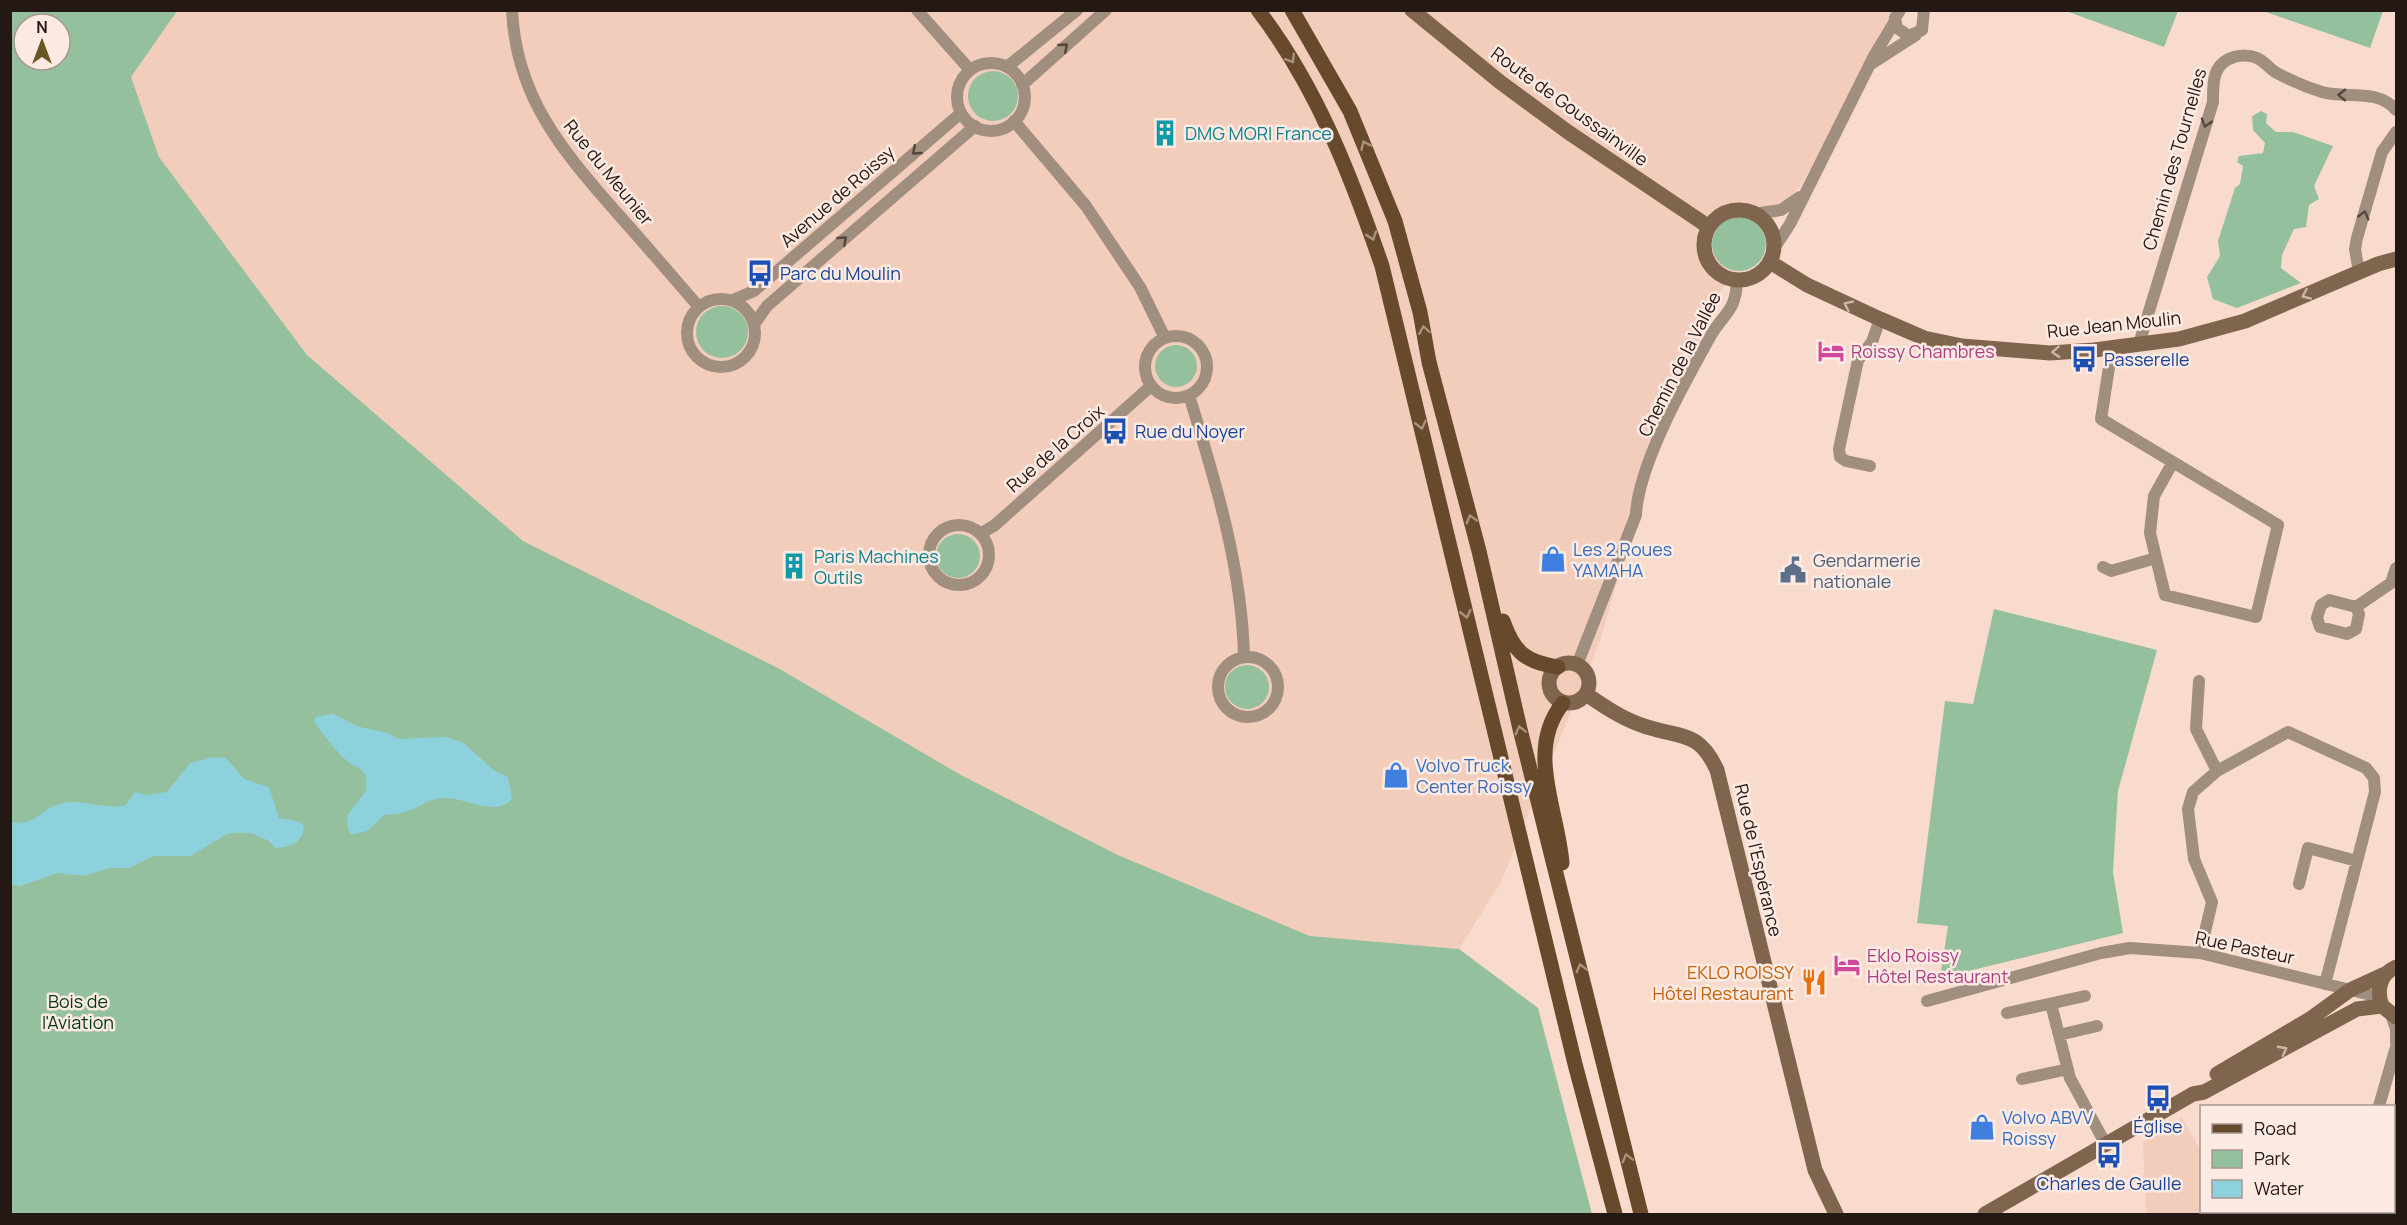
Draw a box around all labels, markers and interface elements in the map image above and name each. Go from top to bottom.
north arrow [12,12,72,72]
text: N [36,16,48,38]
street label: Route de Goussainville [1487,41,1653,171]
one-way arrow [1057,43,1068,54]
one-way arrow [1283,53,1295,63]
street label: Chemin des Tournelles [2136,65,2212,253]
one-way arrow [2338,89,2347,101]
street label: Rue du Meunier [559,114,659,230]
one-way arrow [2201,117,2213,128]
building icon: DMG MORI France [1150,118,1180,148]
place label: DMG MORI France [1185,121,1332,145]
street label: Avenue de Roissy [775,139,900,252]
one-way arrow [1360,140,1372,151]
one-way arrow [912,144,923,155]
one-way arrow [2356,210,2369,220]
one-way arrow [1364,230,1377,241]
one-way arrow [836,236,847,247]
bus stop icon: Parc du Moulin [745,258,775,288]
place label: Parc du Moulin [780,261,901,285]
street label: Chemin de la Vallée [1632,287,1726,441]
one-way arrow [2301,288,2312,300]
one-way arrow [1844,300,1855,312]
street label: Rue Jean Moulin [2046,305,2182,343]
one-way arrow [1418,326,1430,335]
hotel icon: Roissy Chambres [1816,336,1846,366]
place label: Roissy Chambres [1851,339,1995,363]
bus stop icon: Passerelle [2069,344,2099,374]
one-way arrow [2052,346,2061,359]
place label: Passerelle [2104,347,2190,371]
street label: Rue de la Croix [1001,398,1109,497]
bus stop icon: Rue du Noyer [1100,416,1130,446]
place label: Rue du Noyer [1135,419,1245,443]
one-way arrow [1414,419,1427,429]
one-way arrow [1466,515,1478,525]
place label: Les 2 Roues YAMAHA [1573,537,1672,582]
place label: Paris Machines Outils [814,544,939,589]
shop icon: Les 2 Roues YAMAHA [1538,544,1568,574]
place label: Gendarmerie nationale [1813,548,1921,593]
building icon: Paris Machines Outils [779,551,809,581]
public building icon: Gendarmerie nationale [1778,555,1808,585]
one-way arrow [1459,609,1472,619]
one-way arrow [1515,725,1528,735]
place label: Volvo Truck Center Roissy [1416,753,1532,798]
shop icon: Volvo Truck Center Roissy [1381,760,1411,790]
street label: Rue de l'Espérance [1730,781,1788,939]
street label: Rue Pasteur [2193,925,2297,969]
place label: Eklo Roissy Hôtel Restaurant [1867,943,2008,988]
hotel icon: Eklo Roissy Hôtel Restaurant [1832,950,1862,980]
place label: EKLO ROISSY Hôtel Restaurant [1653,960,1795,1005]
one-way arrow [1576,963,1589,973]
restaurant icon: EKLO ROISSY Hôtel Restaurant [1799,967,1829,997]
park label: Bois de l'Aviation [42,989,114,1034]
one-way arrow [2277,1046,2287,1057]
bus stop icon: Église [2143,1083,2173,1113]
place label: Volvo ABVV Roissy [2002,1105,2093,1150]
legend [2200,1105,2395,1213]
shop icon: Volvo ABVV Roissy [1967,1112,1997,1142]
place label: Église [2133,1114,2183,1138]
text: Road [2254,1116,2297,1140]
bus stop icon: Charles de Gaulle [2094,1140,2124,1170]
text: Park [2254,1146,2291,1170]
one-way arrow [1621,1153,1634,1163]
place label: Charles de Gaulle [2037,1171,2181,1195]
text: Water [2254,1176,2304,1200]

